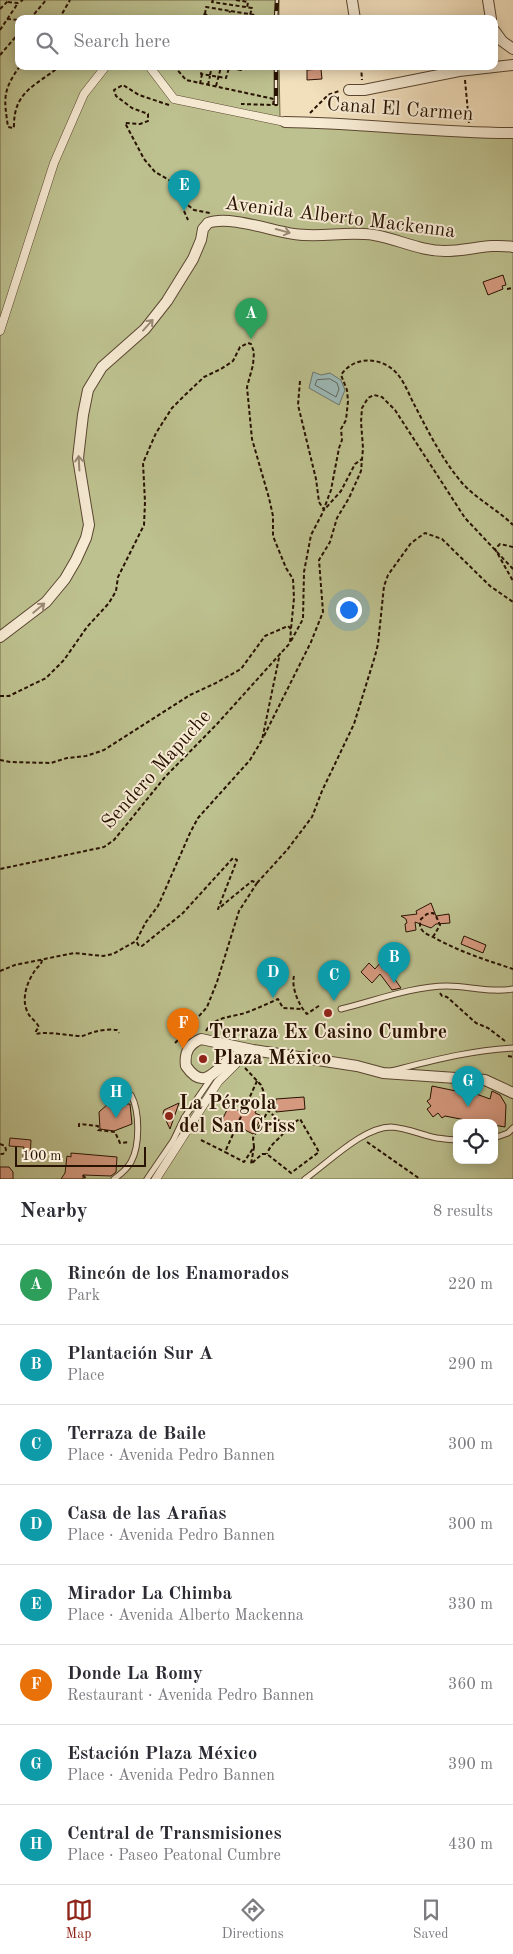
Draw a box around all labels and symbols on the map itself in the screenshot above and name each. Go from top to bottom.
street label: Canal El Carmen [326,95,474,125]
pin: E [168,170,200,211]
street label: Avenida Alberto Mackenna [224,194,457,242]
one-way arrow [275,227,291,237]
pin: A [235,298,267,339]
one-way arrow [142,319,154,332]
one-way arrow [74,455,84,471]
your location [336,597,362,623]
one-way arrow [32,603,45,614]
street label: Sendero Mapuche [99,707,215,833]
pin: B [378,942,410,983]
pin: D [257,957,289,998]
pin: C [318,960,350,1001]
marker: Terraza Ex Casino Cumbre [322,1007,334,1019]
pin: F [167,1008,199,1049]
place label: Terraza Ex Casino Cumbre [209,1023,447,1043]
place label: Plaza México [213,1049,331,1069]
marker: Plaza México [197,1053,209,1065]
pin: G [452,1066,484,1107]
pin: H [100,1077,132,1118]
place label: La Pérgola del San Criss [179,1094,295,1137]
marker: La Pérgola del San Criss [163,1110,175,1122]
scale bar [15,1144,146,1167]

